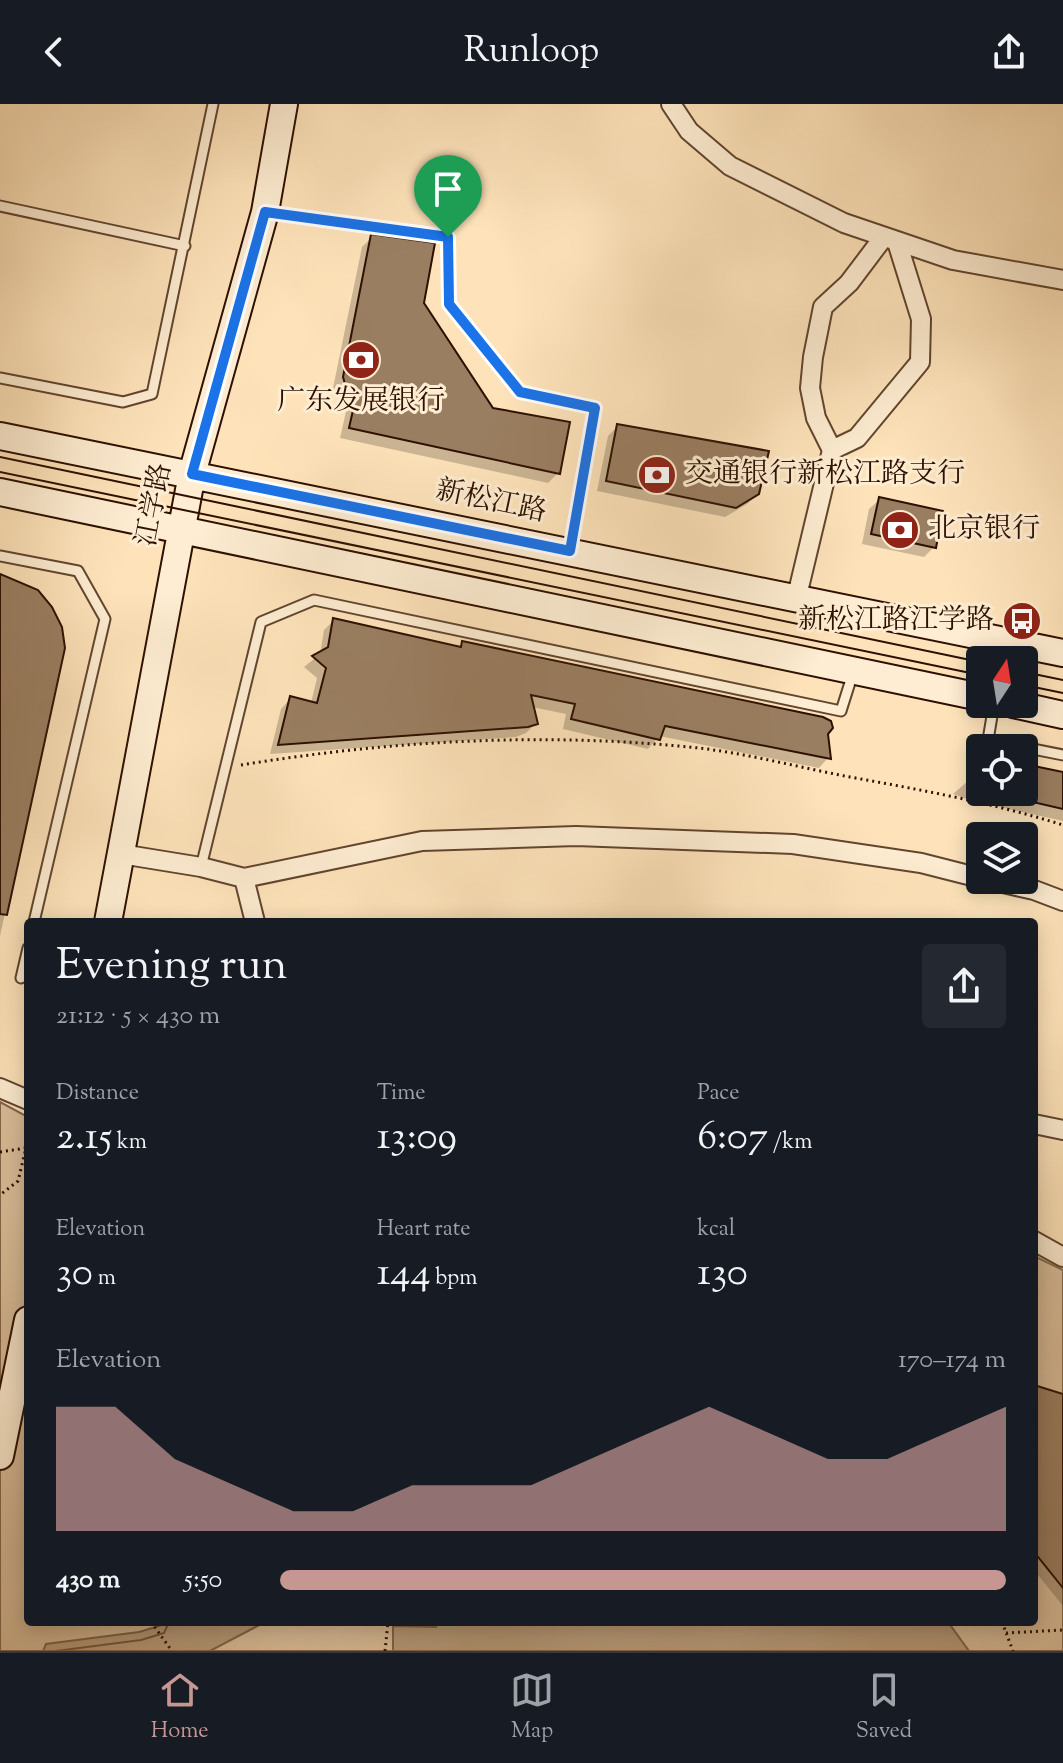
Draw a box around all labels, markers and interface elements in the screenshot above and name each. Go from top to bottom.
text: Runloop [464,26,599,78]
icon: back [32,30,76,74]
icon: share [987,30,1031,74]
pin [414,155,482,237]
icon: arrive [426,167,470,211]
bank icon: 广东发展银行 [340,339,382,381]
place label: 广东发展银行 [277,382,445,422]
bank icon: 交通银行新松江路支行 [636,454,678,496]
place label: 交通银行新松江路支行 [685,455,965,495]
street label: 江学路 [127,460,183,550]
street label: 新松江路 [432,471,550,533]
bank icon: 北京银行 [879,509,921,551]
place label: 北京银行 [928,510,1040,550]
bus stop icon: 新松江路江学路 [1001,600,1043,642]
place label: 新松江路江学路 [798,601,994,641]
north arrow [966,646,1038,718]
map controls [966,646,1038,894]
button: locate [966,734,1038,806]
button: layers [966,822,1038,894]
text: Evening run [56,936,288,999]
button: share [922,944,1006,1028]
text: 21:12 · 5 × 430 m [56,998,220,1035]
text: Distance [56,1078,139,1110]
text: Time [377,1078,426,1110]
text: Pace [697,1078,739,1110]
text: 2.15 [56,1110,112,1167]
text: 13:09 [377,1110,457,1167]
text: 6:07 [697,1110,768,1167]
text: km [112,1127,147,1159]
text: /km [768,1127,812,1159]
text: Elevation [56,1214,145,1246]
text: Heart rate [377,1214,471,1246]
text: kcal [697,1214,735,1246]
text: 30 [56,1246,93,1303]
text: 144 [377,1246,431,1303]
text: 130 [697,1246,748,1303]
text: m [93,1263,116,1295]
text: bpm [431,1263,477,1295]
text: Elevation [56,1342,161,1379]
text: 170–174 m [898,1342,1006,1379]
text: 430 m [56,1562,120,1599]
text: 5:50 [184,1562,222,1599]
tab: Home [151,1668,208,1748]
tab: Map [510,1668,554,1748]
tab: Saved [856,1668,912,1748]

